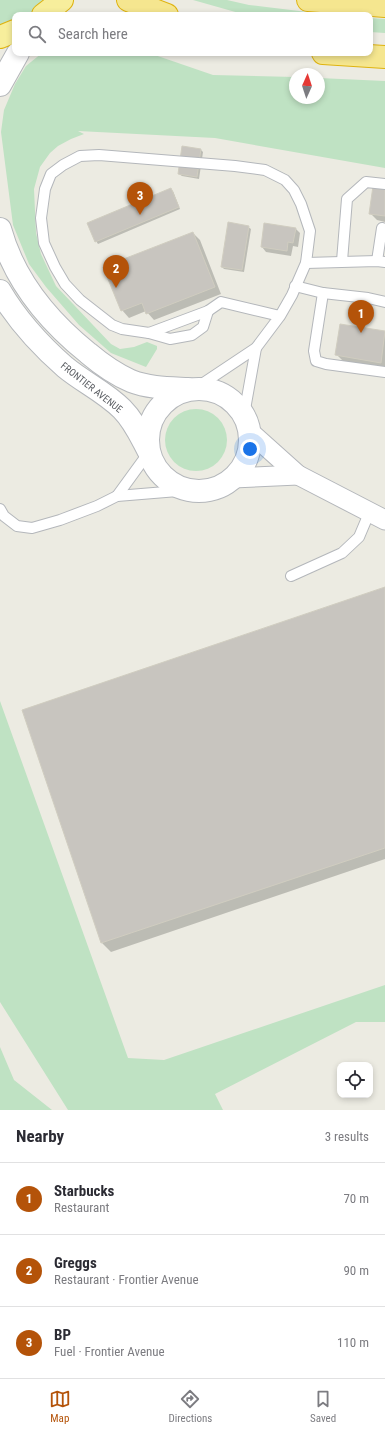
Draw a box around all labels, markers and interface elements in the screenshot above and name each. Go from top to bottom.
search box [12,12,373,56]
icon: search [26,23,48,45]
text: Search here [58,25,128,43]
north arrow [289,68,325,104]
pin: 3 [127,182,153,215]
pin: 2 [103,255,129,288]
pin: 1 [348,300,374,333]
street label: FRONTIER AVENUE [59,360,125,415]
your location [240,439,260,459]
map controls [337,1062,373,1098]
button: locate [337,1062,373,1098]
text: Nearby [16,1126,64,1146]
text: 3 results [325,1129,369,1144]
text: Starbucks [54,1182,114,1200]
text: 1 [26,1191,32,1206]
text: 70 m [343,1191,369,1206]
text: Restaurant [54,1200,109,1215]
text: Greggs [54,1254,97,1272]
text: 2 [26,1263,32,1278]
text: 90 m [343,1263,369,1278]
text: Restaurant · Frontier Avenue [54,1272,199,1287]
text: BP [54,1326,71,1344]
text: 3 [26,1335,32,1350]
text: 110 m [337,1335,369,1350]
text: Fuel · Frontier Avenue [54,1344,165,1359]
tab: Map [49,1388,71,1425]
tab: Directions [168,1388,212,1425]
tab: Saved [310,1388,336,1425]

